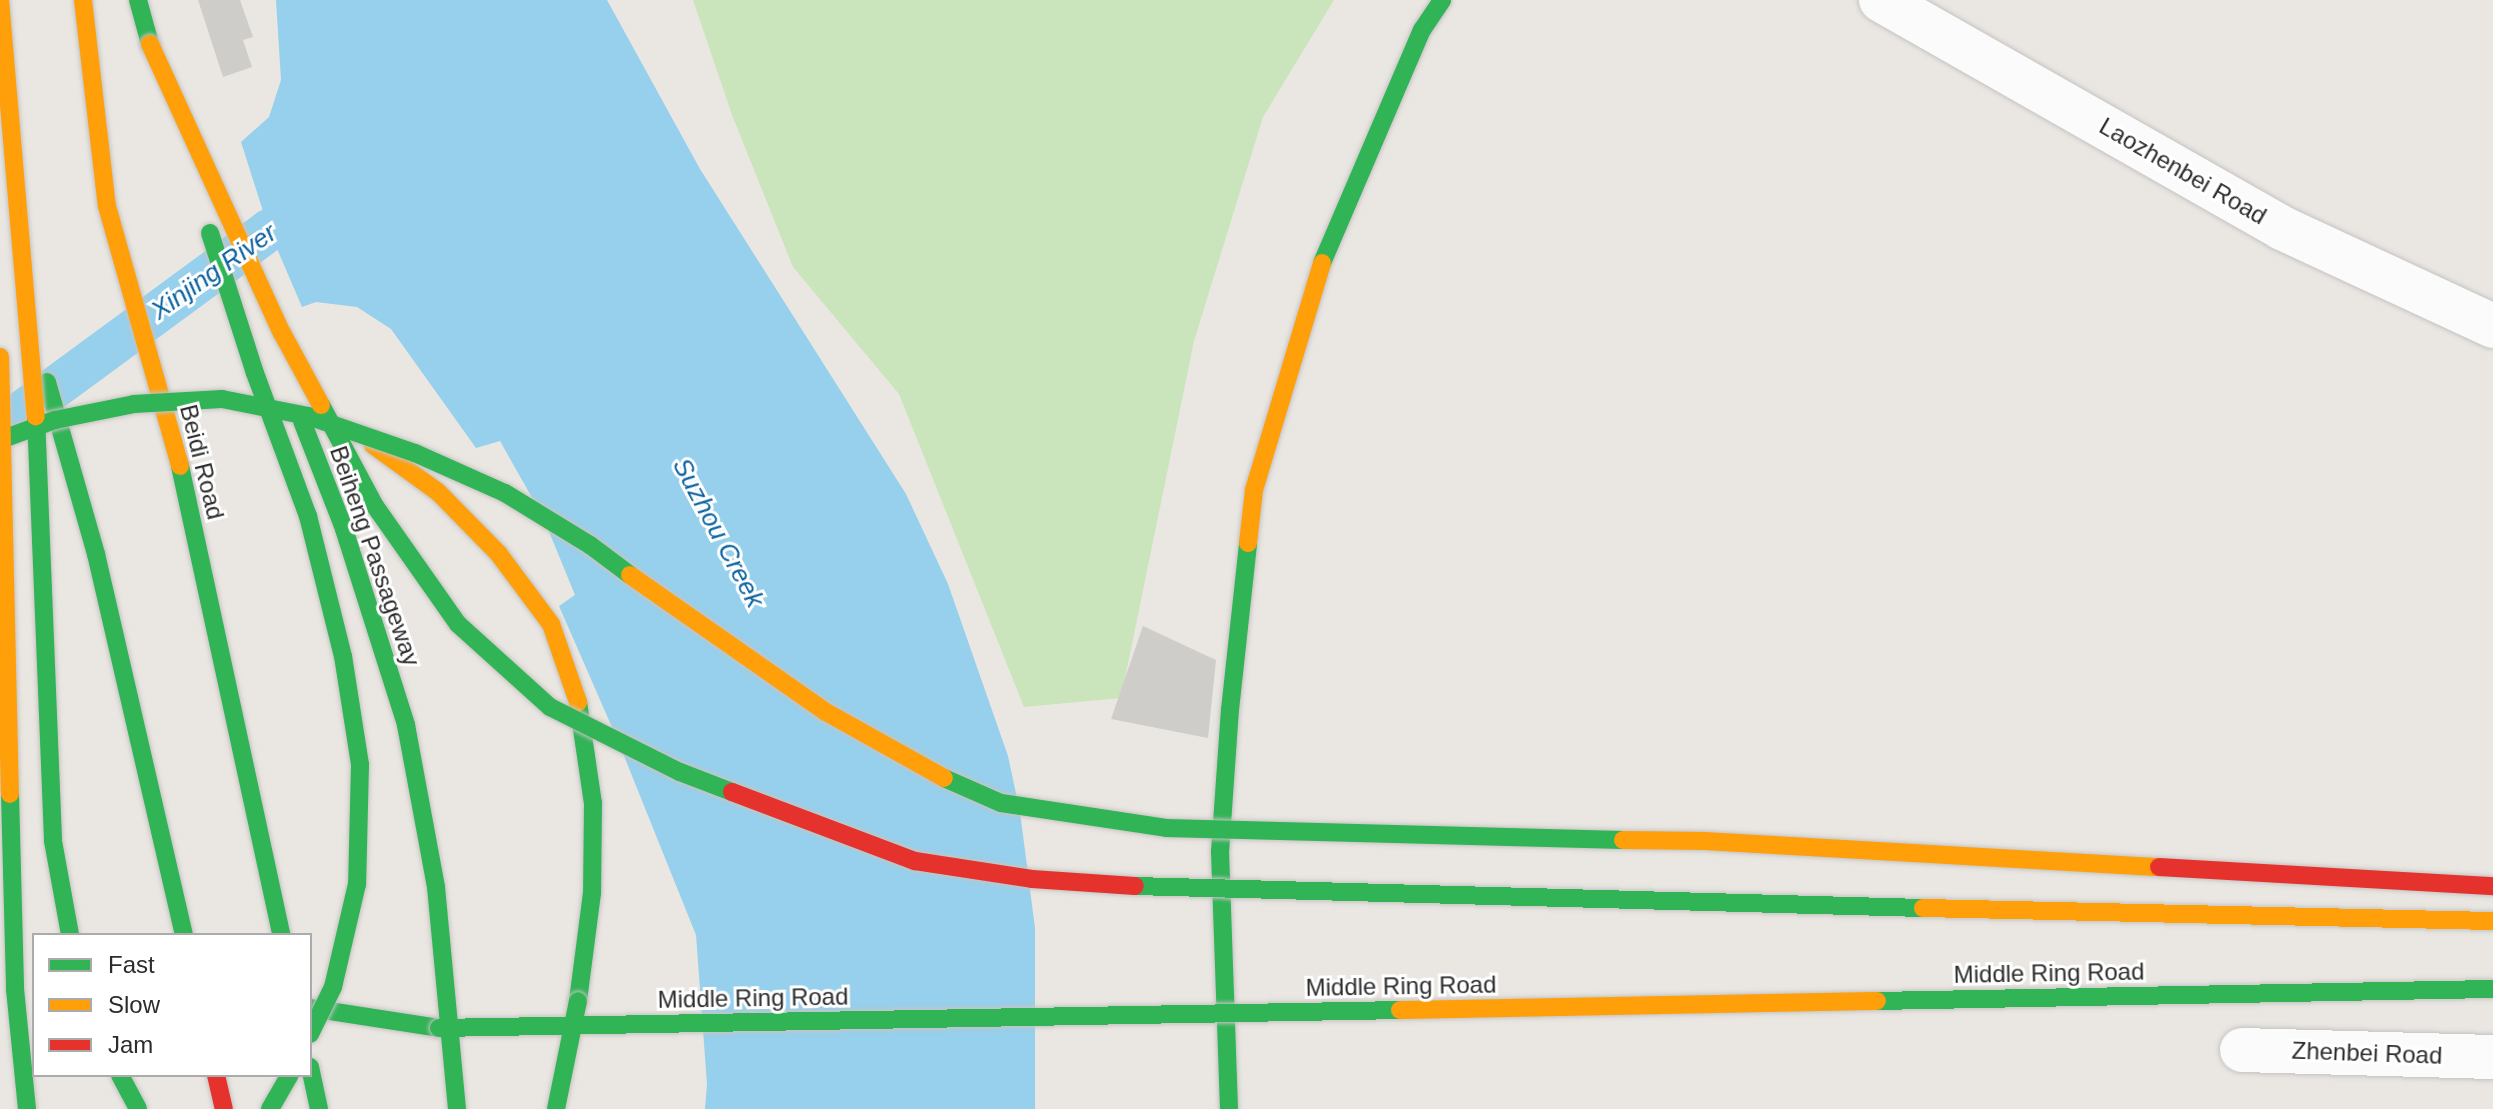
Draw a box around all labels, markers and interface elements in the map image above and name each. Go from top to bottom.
street label: Laozhenbei Road [2094,111,2272,231]
water label: Xinjing River [145,217,283,327]
street label: Beidi Road [174,402,230,522]
street label: Beiheng Passageway [324,442,426,670]
water label: Suzhou Creek [666,453,770,613]
legend [32,933,312,1077]
text: Fast [108,951,155,978]
street label: Middle Ring Road [1953,957,2145,989]
street label: Middle Ring Road [1305,970,1497,1002]
street label: Middle Ring Road [657,982,849,1014]
text: Slow [108,991,160,1018]
text: Jam [108,1031,153,1058]
street label: Zhenbei Road [2291,1036,2443,1070]

